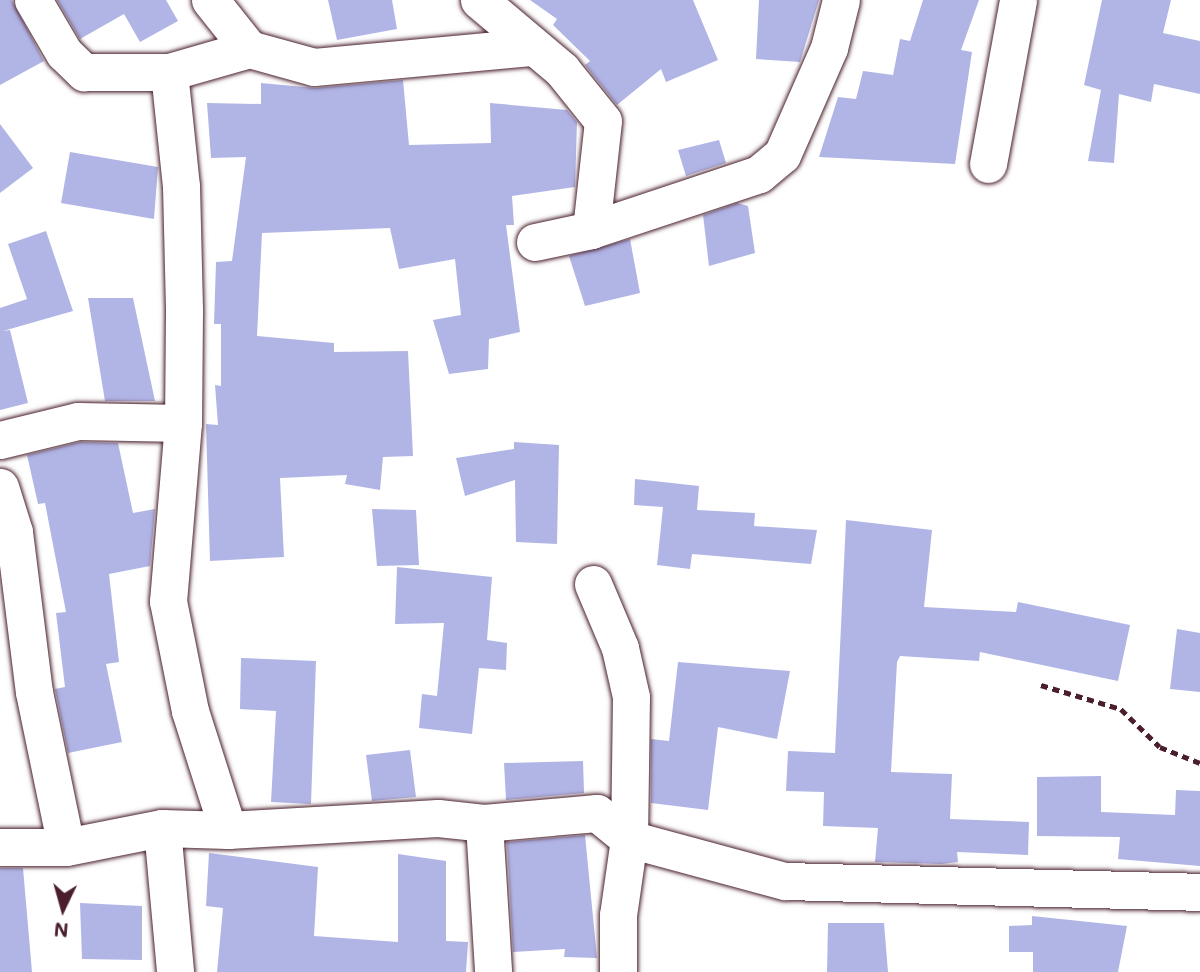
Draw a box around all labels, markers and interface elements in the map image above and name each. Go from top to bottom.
north arrow [28,874,98,944]
text: N [53,917,69,943]

